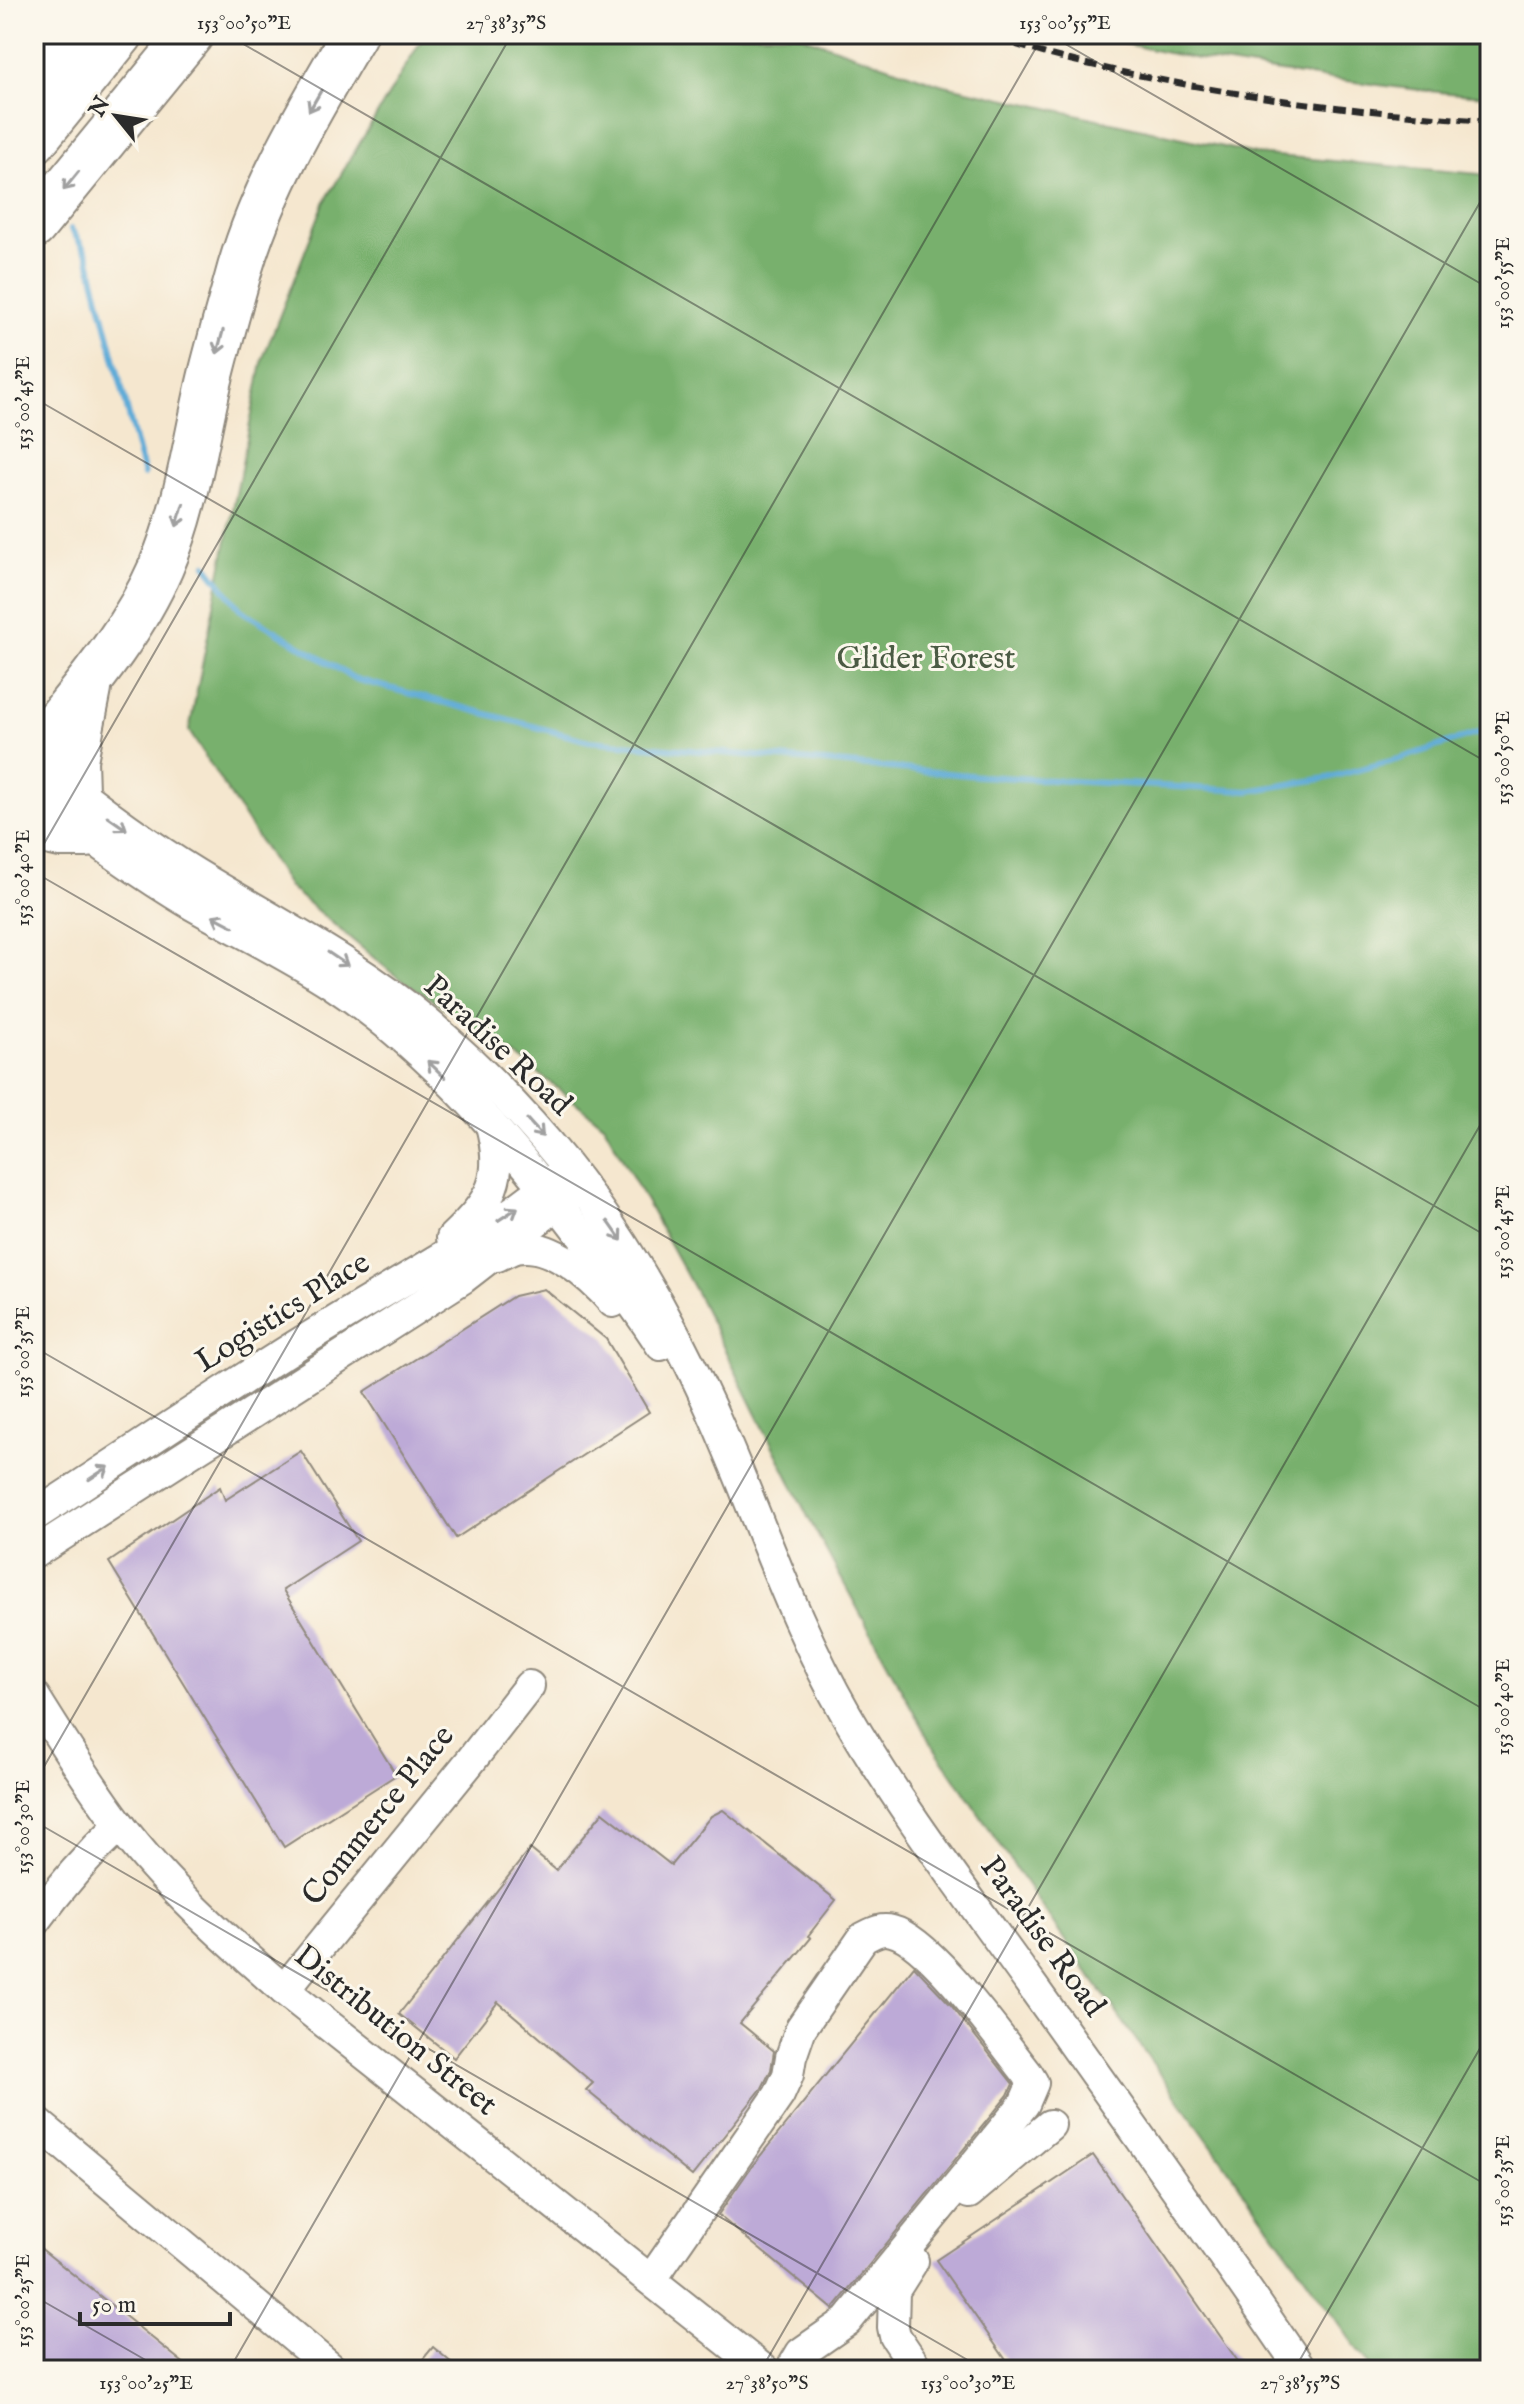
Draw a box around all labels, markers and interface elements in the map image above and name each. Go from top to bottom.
text: 153°00'50"E [197,11,291,36]
text: 27°38'35"S [466,11,546,36]
text: 153°00'55"E [1019,11,1111,36]
north arrow [76,76,156,156]
one-way arrow [307,89,323,112]
text: N [83,92,117,123]
one-way arrow [62,170,79,191]
text: 153°00'55"E [1491,237,1516,329]
one-way arrow [212,329,227,355]
text: 153°00'45"E [11,356,36,450]
one-way arrow [172,501,187,527]
park label: Glider Forest [837,639,1016,680]
text: 153°00'50"E [1491,711,1516,805]
one-way arrow [106,814,127,831]
text: 153°00'40"E [11,829,36,927]
one-way arrow [212,912,235,928]
one-way arrow [326,952,349,968]
street label: Paradise Road [414,967,581,1126]
one-way arrow [426,1060,446,1079]
one-way arrow [525,1118,543,1138]
text: 153°00'45"E [1491,1185,1516,1279]
one-way arrow [496,1206,519,1222]
one-way arrow [607,1220,623,1242]
street label: Logistics Place [188,1243,378,1383]
text: 153°00'35"E [11,1306,36,1398]
one-way arrow [88,1465,110,1482]
text: 153°00'40"E [1491,1658,1516,1756]
street label: Commerce Place [294,1717,464,1915]
text: 153°00'30"E [11,1779,36,1874]
street label: Paradise Road [970,1849,1115,2026]
street label: Distribution Street [285,1936,505,2126]
text: 153°00'35"E [1491,2135,1516,2227]
text: 153°00'25"E [11,2254,36,2348]
scale bar [80,2276,230,2326]
text: 50 m [92,2290,136,2321]
text: 153°00'25"E [99,2371,193,2396]
text: 27°38'50"S [726,2371,808,2396]
text: 153°00'30"E [921,2371,1016,2396]
text: 27°38'55"S [1260,2371,1340,2396]

